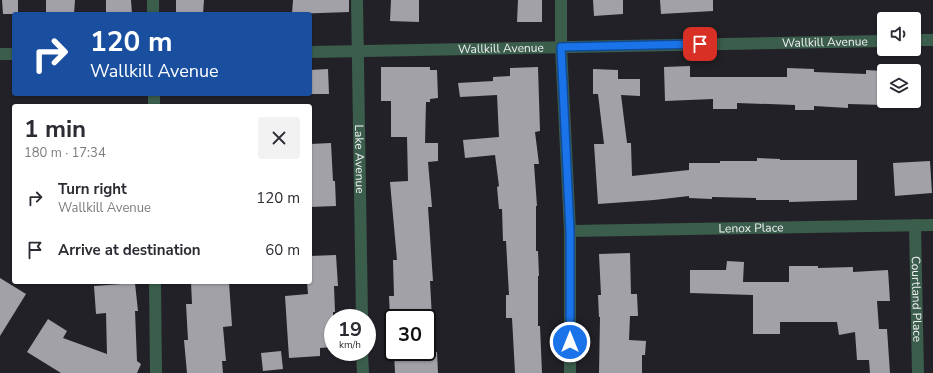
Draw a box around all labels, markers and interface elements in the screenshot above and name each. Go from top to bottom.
map controls [877,12,921,108]
button: sound [877,12,921,56]
text: 120 m [90,23,173,61]
pin [683,27,717,61]
icon: right [24,28,76,80]
icon: arrive [689,33,711,55]
street label: Wallkill Avenue [782,33,868,51]
street label: Wallkill Avenue [458,40,544,57]
text: Wallkill Avenue [90,59,219,83]
button: layers [877,64,921,108]
text: 1 min [24,113,86,145]
button: close [258,117,300,159]
street label: Lake Avenue [351,124,368,194]
text: 180 m · 17:34 [24,144,106,162]
text: Turn right [58,179,127,199]
icon: right [24,187,46,209]
text: 120 m [256,188,300,208]
text: Wallkill Avenue [58,199,151,217]
street label: Lenox Place [718,219,784,237]
icon: arrive [24,239,46,261]
text: Arrive at destination [58,240,201,260]
text: 60 m [265,240,300,260]
street label: Courtland Place [908,256,925,342]
speed limit sign: 30 [384,309,436,361]
text: 19 [338,316,362,343]
position arrow [549,321,591,363]
text: km/h [339,338,361,352]

